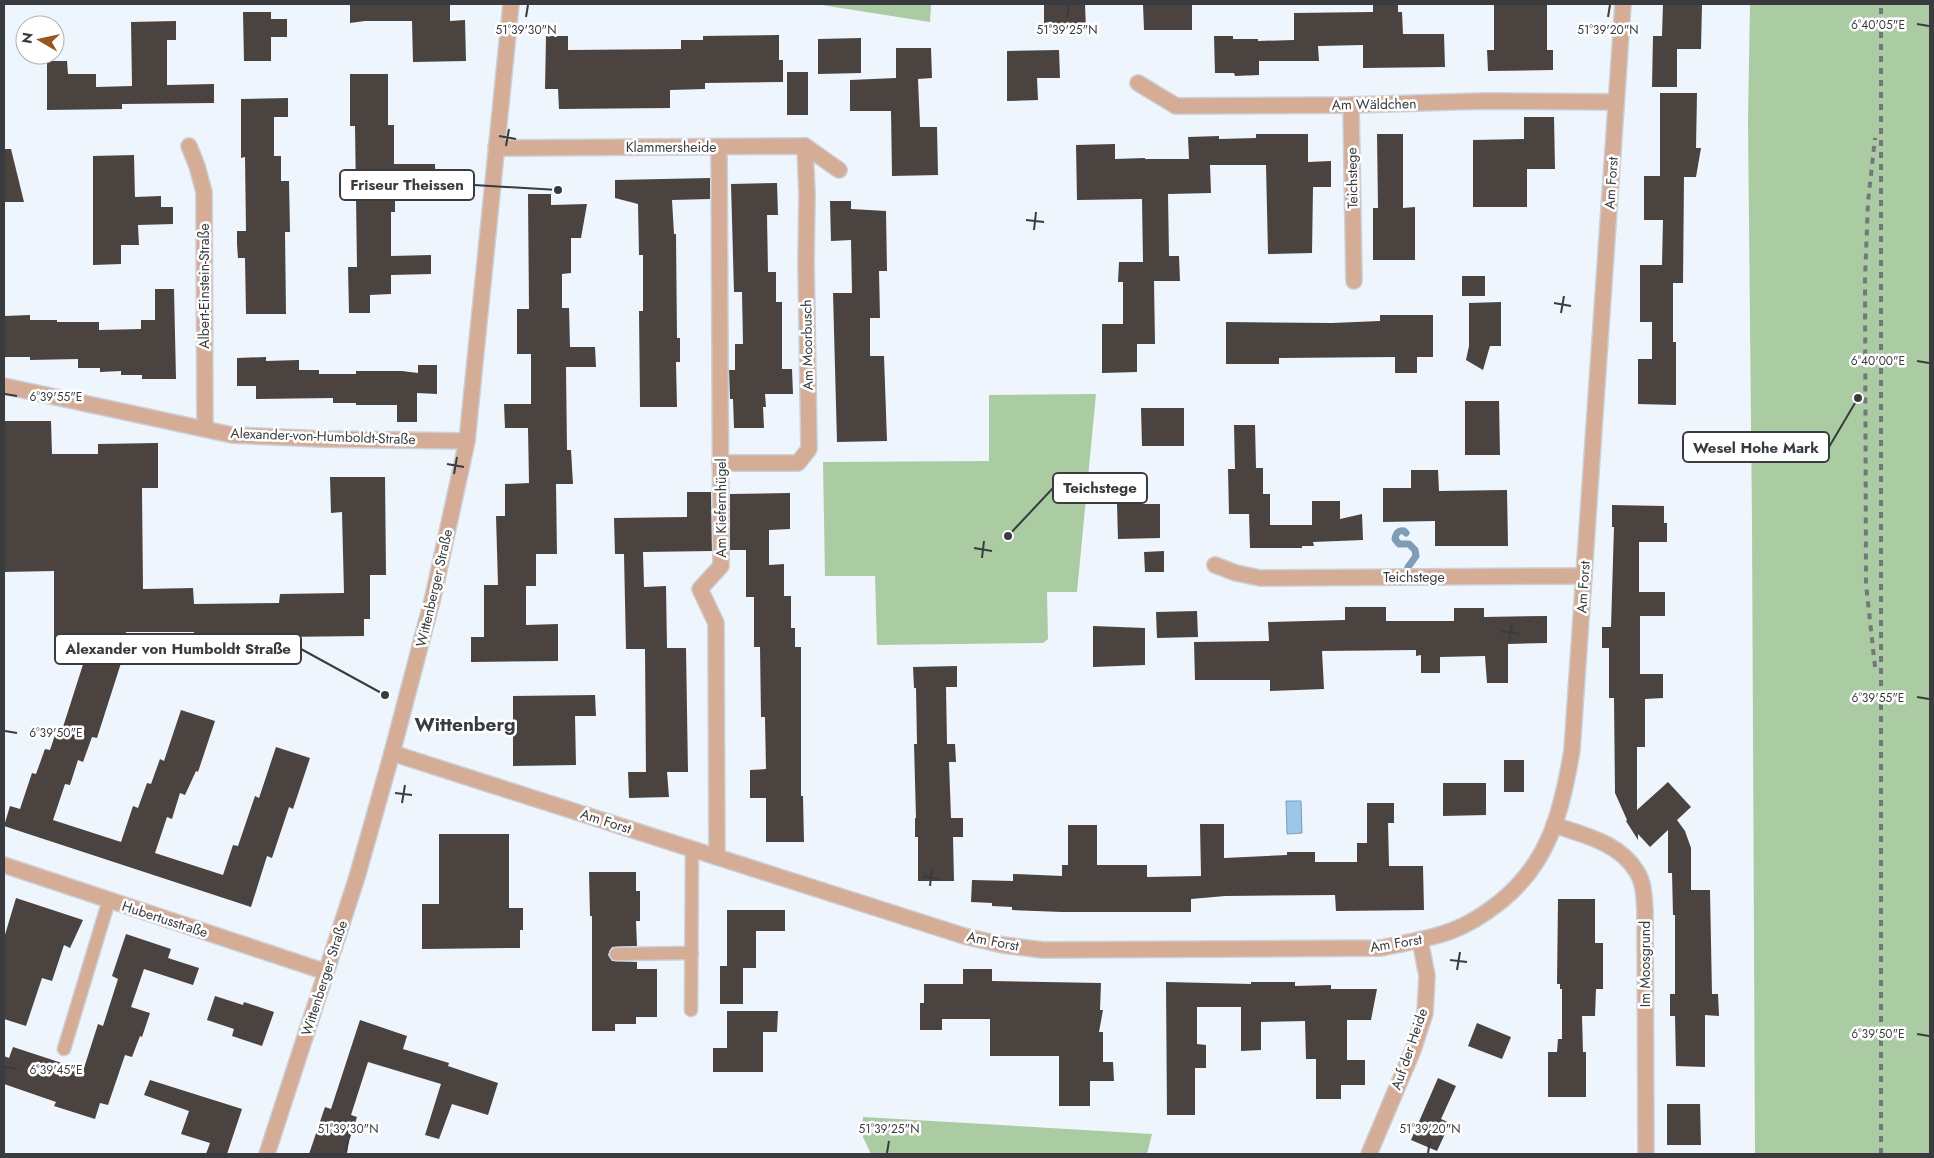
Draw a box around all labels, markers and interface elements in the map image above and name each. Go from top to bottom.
north arrow [15,15,65,65]
text: 6°40'05"E [1851,16,1905,34]
text: 51°39'30"N [495,21,557,39]
text: 51°39'25"N [1037,21,1097,39]
text: 51°39'20"N [1577,21,1639,39]
text: N [16,31,38,45]
street label: Am Wäldchen [1331,93,1417,115]
street label: Klammersheide [626,137,716,157]
street label: Teichstege [1341,147,1363,209]
street label: Am Forst [1599,156,1623,210]
callout: Friseur Theissen [340,170,474,200]
text: Friseur Theissen [350,174,464,196]
street label: Albert-Einstein-Straße [194,223,214,349]
street label: Am Moorbusch [796,299,818,391]
text: 6°40'00"E [1851,352,1905,370]
text: 6°39'55"E [30,388,82,406]
street label: Alexander-von-Humboldt-Straße [230,423,416,449]
callout: Wesel Hohe Mark [1683,432,1829,462]
text: Wesel Hohe Mark [1693,437,1819,459]
street label: Am Kiefernhügel [711,458,731,558]
callout: Teichstege [1053,473,1147,503]
text: Teichstege [1063,477,1137,499]
street label: Wittenberger Straße [411,527,457,649]
street label: Am Forst [1571,560,1595,614]
street label: Teichstege [1383,567,1445,587]
callout: Alexander von Humboldt Straße [55,634,301,664]
text: Alexander von Humboldt Straße [64,638,291,660]
text: 6°39'55"E [1852,689,1904,707]
district label: Wittenberg [414,711,516,738]
text: 6°39'50"E [29,724,83,742]
street label: Am Forst [578,803,635,839]
street label: Hubertusstraße [119,896,211,942]
street label: Wittenberger Straße [296,918,352,1038]
street label: Im Moosgrund [1635,921,1655,1007]
street label: Am Forst [965,926,1021,956]
street label: Am Forst [1369,929,1424,957]
street label: Auf der Heide [1386,1006,1432,1092]
text: 6°39'50"E [1851,1025,1905,1043]
text: 6°39'45"E [29,1061,83,1079]
text: 51°39'30"N [317,1120,379,1138]
text: 51°39'25"N [859,1120,919,1138]
text: 51°39'20"N [1399,1120,1461,1138]

